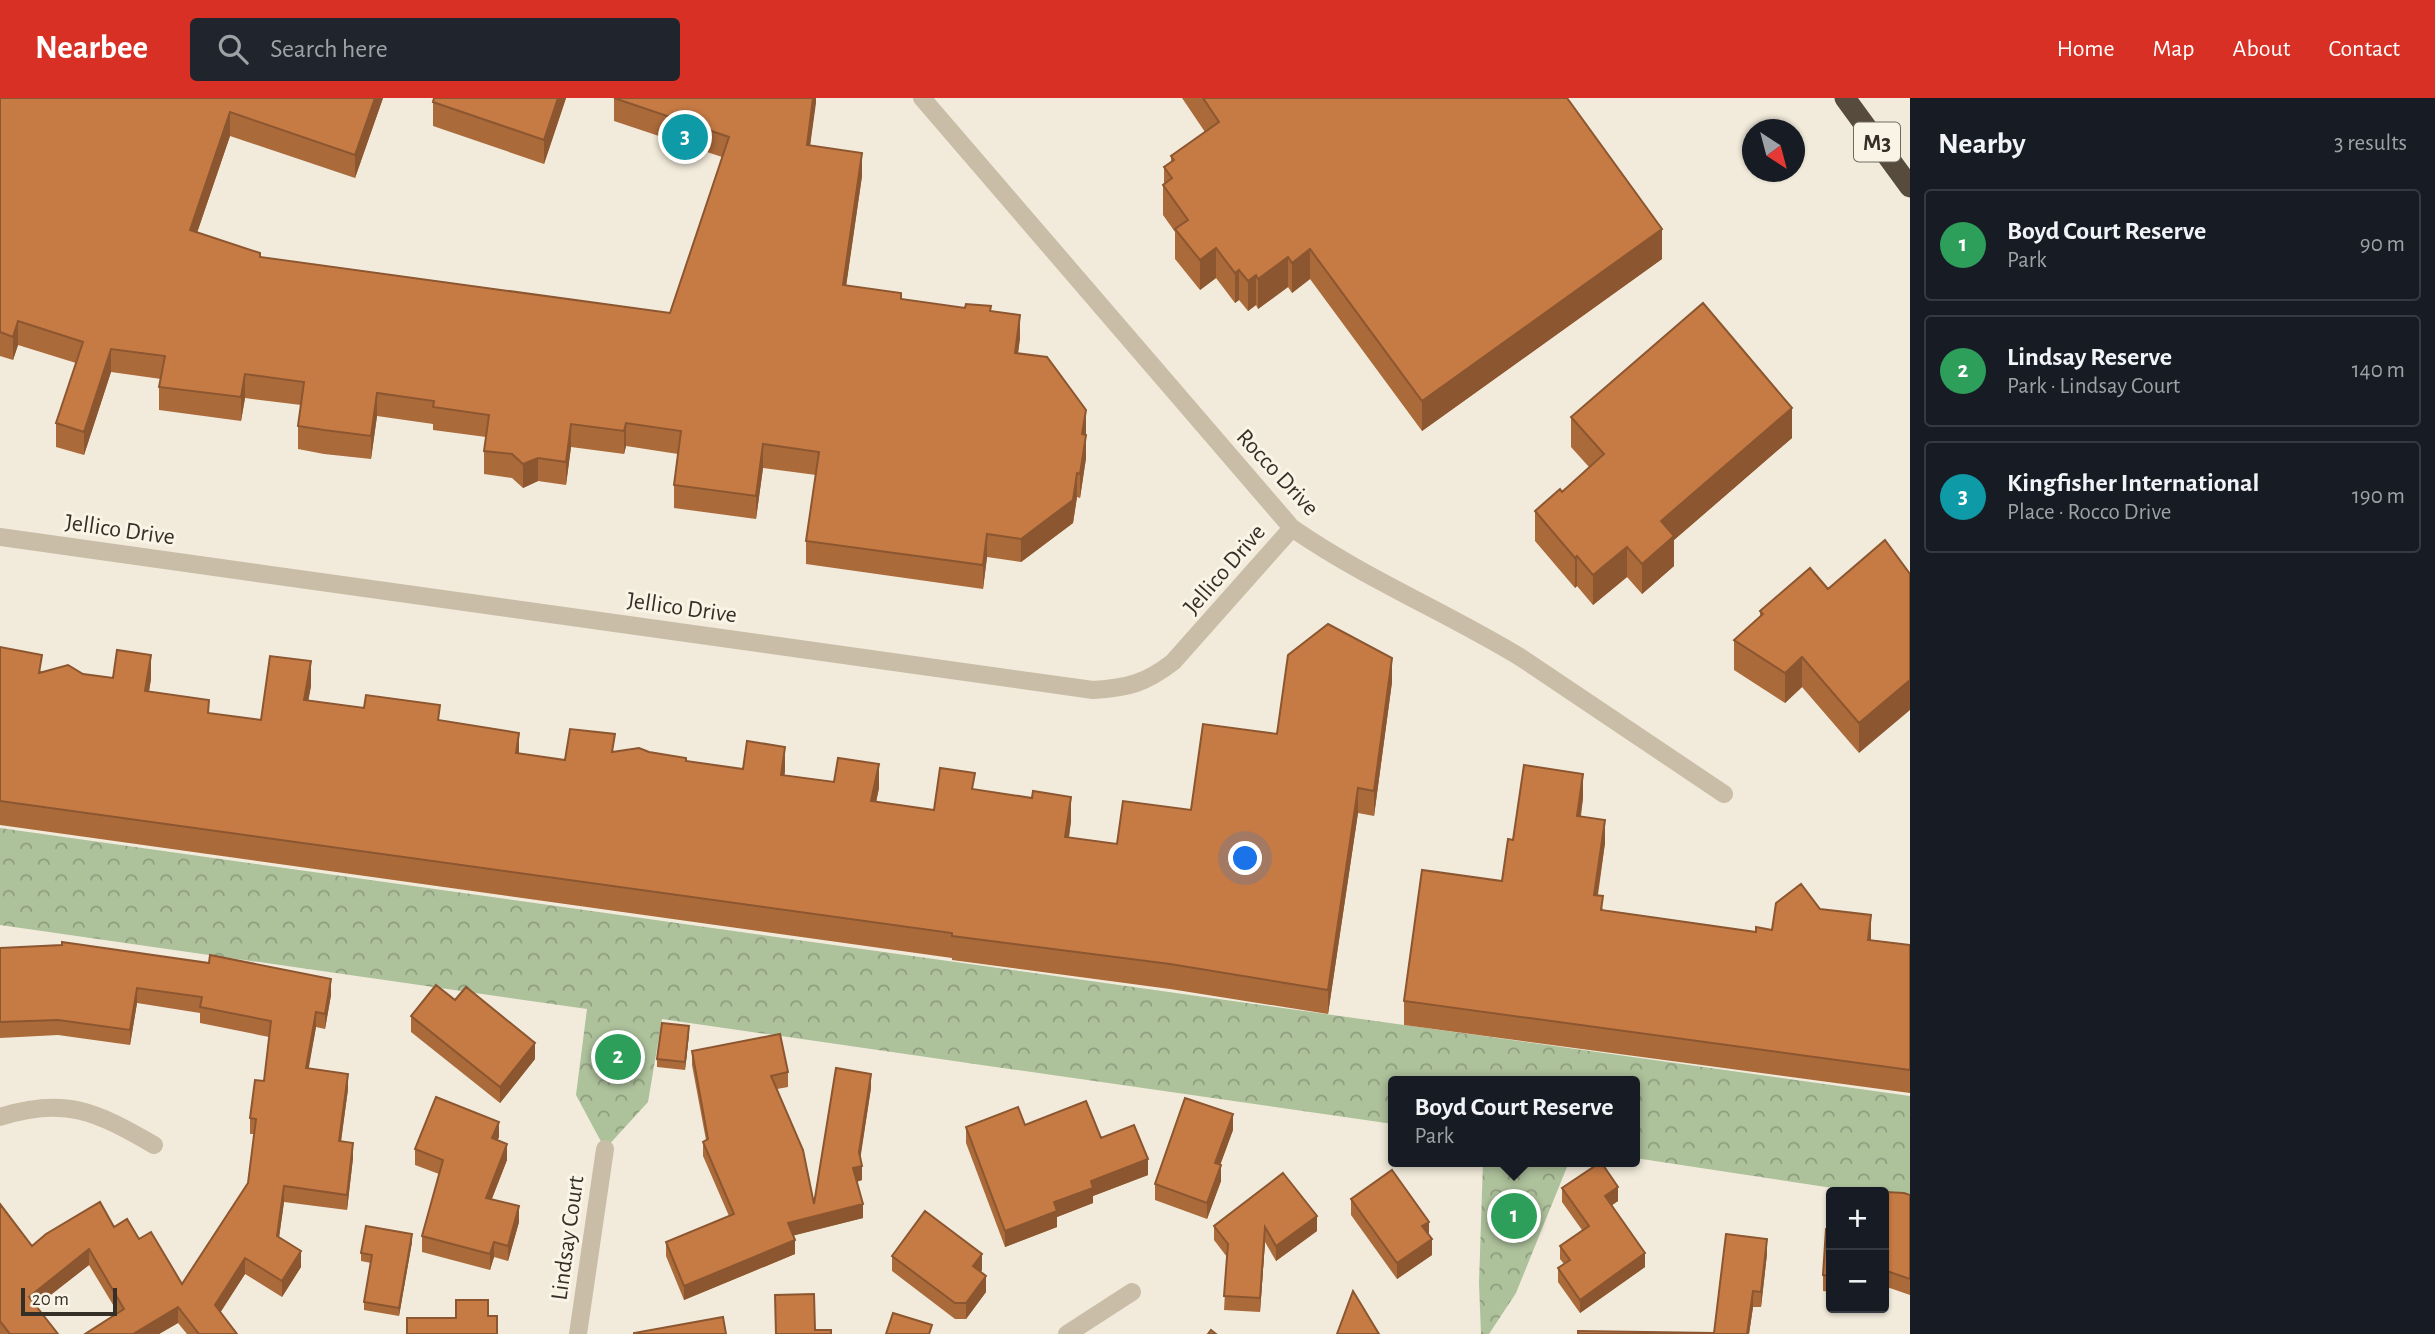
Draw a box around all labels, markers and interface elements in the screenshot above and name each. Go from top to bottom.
search box [190,18,680,81]
icon: search [214,30,252,68]
text: Nearbee [35,32,148,65]
text: Search here [270,36,388,62]
text: Home [2057,37,2115,61]
text: Map [2153,37,2195,61]
text: About [2233,37,2290,61]
text: Contact [2328,37,2400,61]
pin: 3 [662,111,708,163]
north arrow [1742,119,1805,182]
road number: M3 [1854,122,1900,162]
text: Nearby [1938,129,2026,159]
text: 3 results [2334,132,2407,155]
text: Boyd Court Reserve [2007,218,2206,244]
text: 1 [1959,233,1967,256]
text: 90 m [2360,233,2405,256]
text: Park [2007,249,2047,272]
text: Lindsay Reserve [2007,344,2172,370]
text: 2 [1958,359,1968,382]
text: 140 m [2352,359,2405,382]
text: Park · Lindsay Court [2007,375,2180,398]
street label: Rocco Drive [1232,425,1323,521]
text: Kingfisher International [2007,470,2259,496]
text: 3 [1958,485,1968,508]
text: 190 m [2352,485,2405,508]
text: Place · Rocco Drive [2007,501,2171,524]
street label: Jellico Drive [63,510,176,550]
street label: Jellico Drive [1179,520,1270,619]
street label: Jellico Drive [625,588,738,628]
your location [1228,841,1262,875]
pin: 2 [595,1031,641,1083]
popup [1388,1076,1640,1167]
text: Boyd Court Reserve [1414,1094,1614,1120]
text: Park [1414,1125,1454,1148]
street label: Lindsay Court [547,1174,589,1302]
map controls [1826,1187,1889,1313]
button: + [1826,1187,1889,1250]
pin: 1 [1491,1190,1537,1242]
button: − [1826,1250,1889,1313]
scale bar [21,1285,117,1317]
text: 20 m [32,1290,69,1309]

